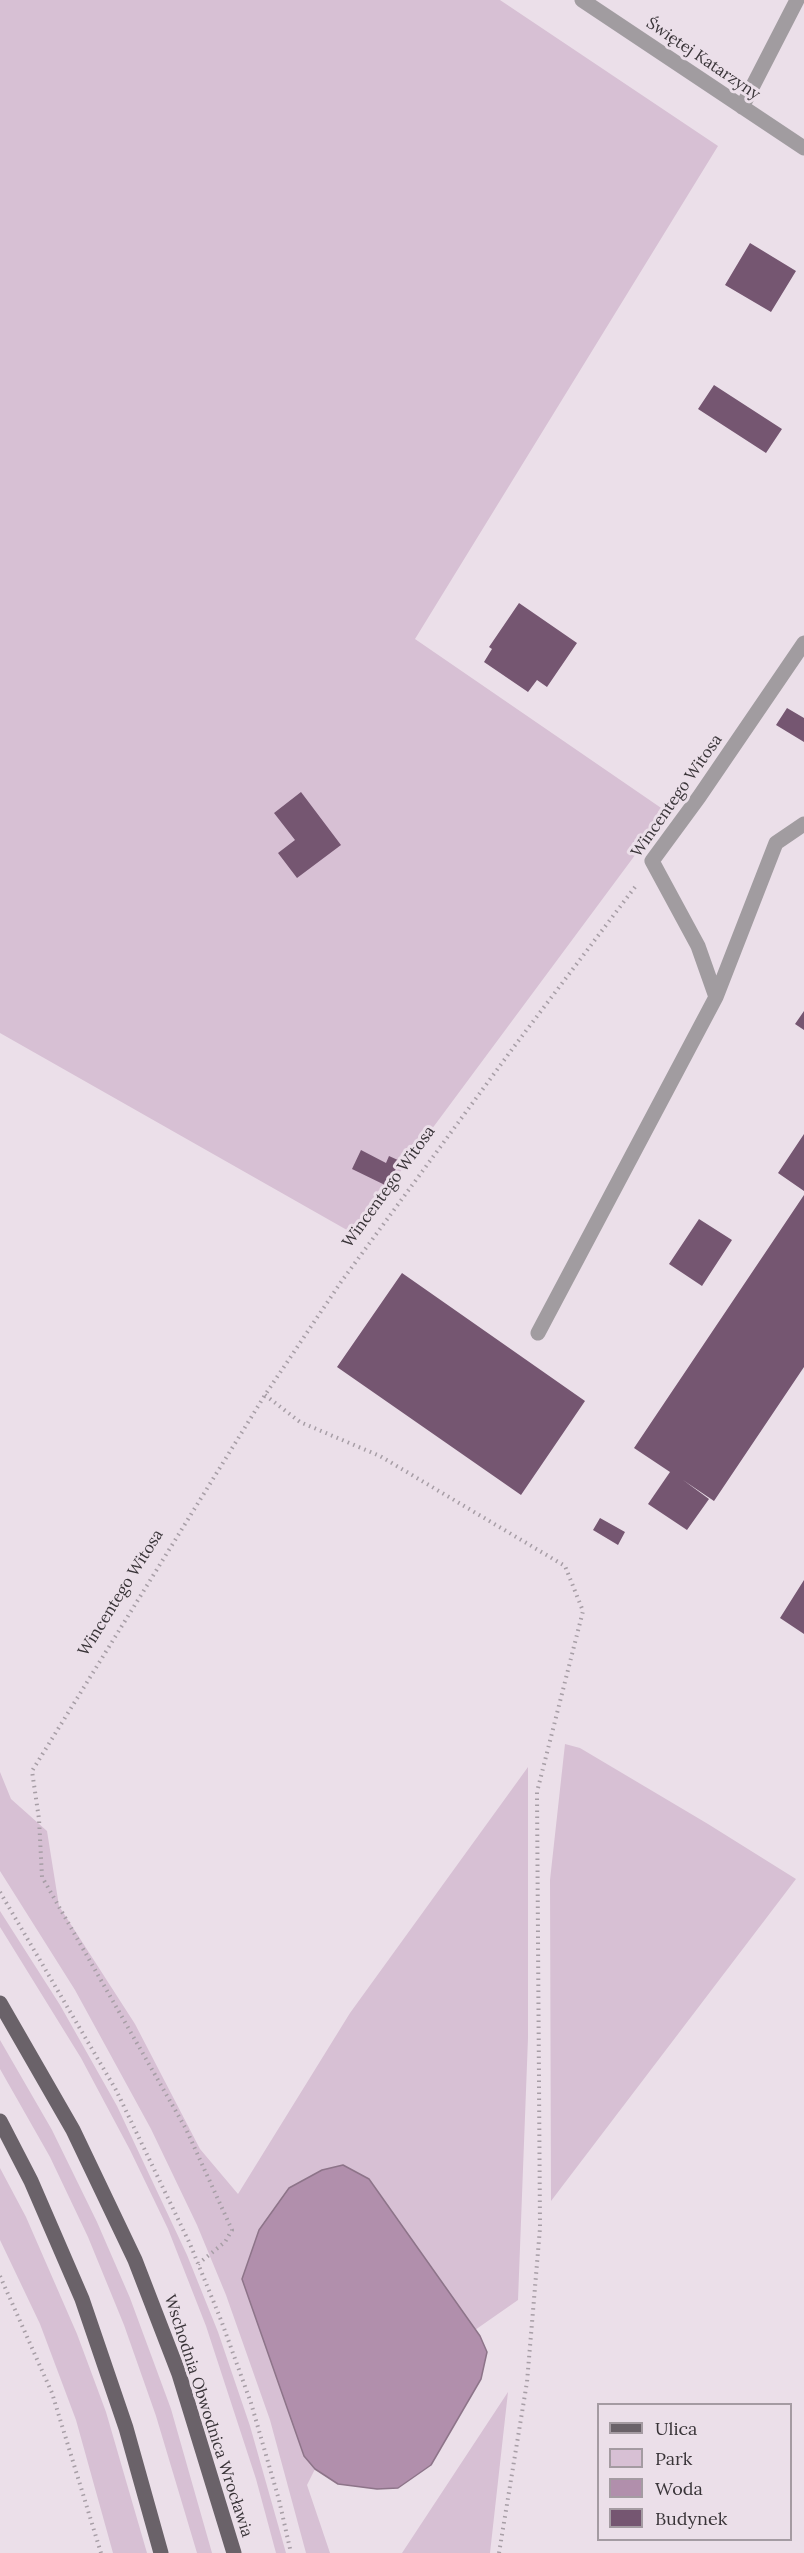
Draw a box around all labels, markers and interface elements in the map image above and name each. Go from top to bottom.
street label: Świętej Katarzyny [642,14,764,104]
street label: Wincentego Witosa [627,731,727,861]
street label: Wincentego Witosa [339,1123,439,1251]
street label: Wincentego Witosa [74,1526,168,1660]
street label: Wschodnia Obwodnica Wrocławia [160,2292,256,2540]
legend [597,2403,792,2541]
text: Ulica [655,2417,697,2440]
text: Park [655,2447,692,2470]
text: Woda [655,2477,703,2500]
text: Budynek [655,2507,727,2530]

